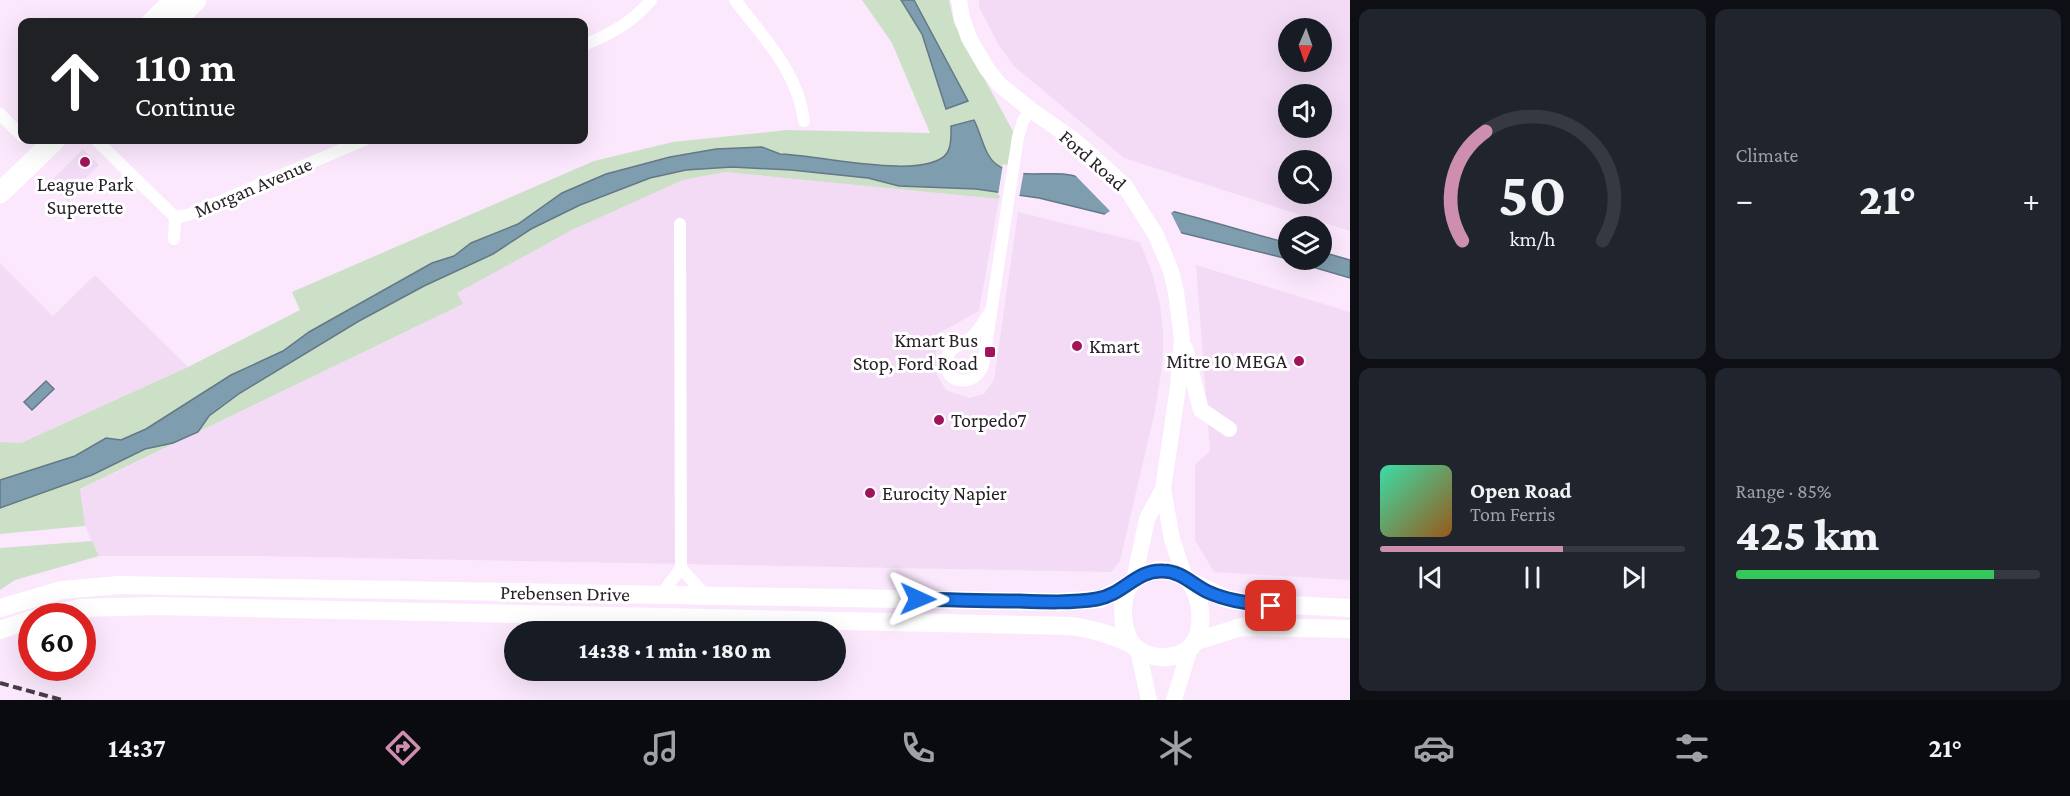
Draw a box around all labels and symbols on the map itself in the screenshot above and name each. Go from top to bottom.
north arrow [1278,18,1332,72]
street label: Ford Road [1055,125,1131,195]
street label: Morgan Avenue [191,152,316,223]
marker: League Park Superette [78,155,92,169]
place label: League Park Superette [37,173,134,219]
place label: Kmart Bus Stop, Ford Road [853,329,978,375]
place label: Kmart [1089,335,1140,357]
marker: Kmart [1070,339,1084,353]
marker: Kmart Bus Stop, Ford Road [983,345,997,359]
place label: Mitre 10 MEGA [1166,350,1288,372]
marker: Mitre 10 MEGA [1292,354,1306,368]
place label: Torpedo7 [951,409,1026,432]
marker: Torpedo7 [932,413,946,427]
place label: Eurocity Napier [882,482,1007,505]
marker: Eurocity Napier [863,486,877,500]
position arrow [886,567,950,631]
pin [1245,580,1296,631]
street label: Prebensen Drive [500,581,630,605]
speed limit sign: 60 [18,603,96,681]

